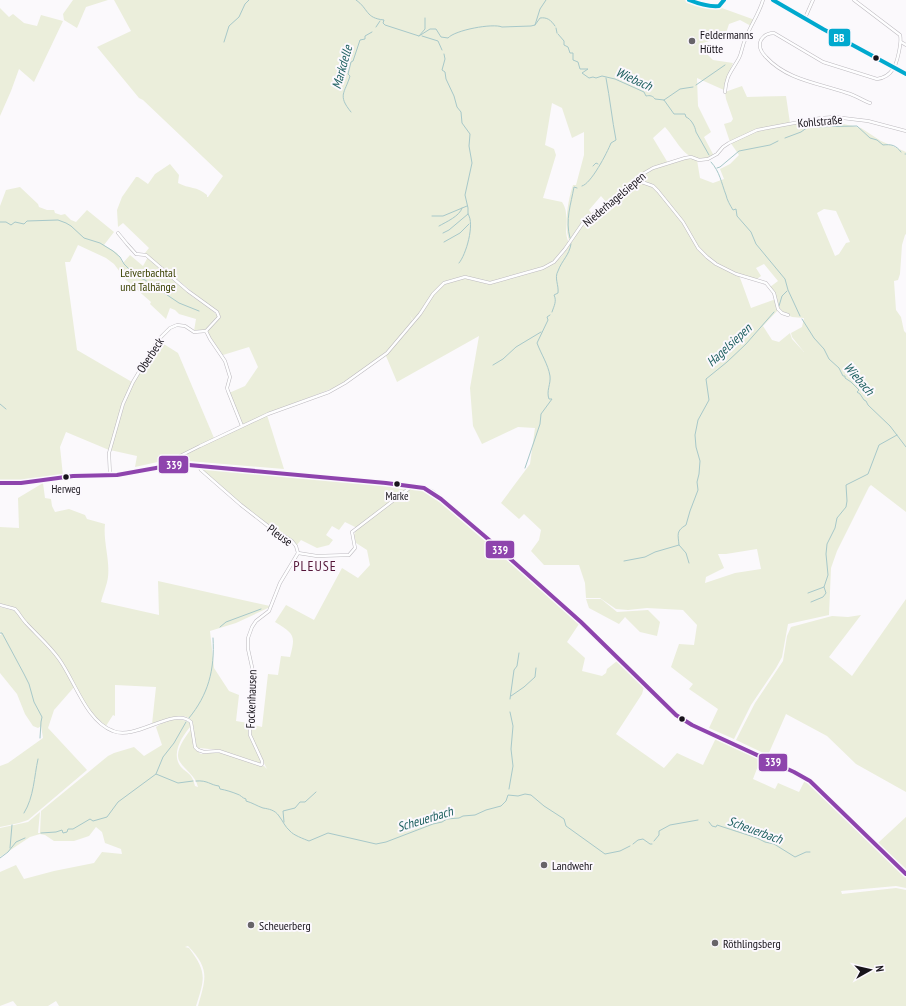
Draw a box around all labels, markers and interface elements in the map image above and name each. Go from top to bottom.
place label: Feldermanns Hütte [700,27,753,56]
line badge: BB [828,28,851,47]
text: BB [834,31,845,45]
marker: Feldermanns Hütte [687,36,697,46]
water label: Markdelle [328,42,357,91]
unlabelled marker [871,53,881,63]
water label: Wiebach [613,63,656,95]
street label: Kohlstraße [797,112,843,130]
street label: Niederhagelsiepen [579,168,649,230]
park label: Leiverbachtal und Talhänge [120,265,176,294]
water label: Hagelsiepen [703,319,756,370]
street label: Oberbeck [133,334,167,375]
water label: Wiebach [840,359,879,400]
line badge: 339 [158,455,189,474]
text: 339 [166,458,182,472]
marker: Herweg [61,472,71,482]
marker: Marke [392,479,402,489]
place label: Herweg [51,482,81,496]
place label: Marke [385,489,409,503]
street label: Pleuse [265,521,296,549]
line badge: 339 [485,540,515,559]
text: 339 [492,543,508,557]
district label: PLEUSE [293,557,337,575]
street label: Fockenhausen [242,669,260,729]
unlabelled marker [677,714,687,724]
line badge: 339 [758,753,788,772]
text: 339 [765,755,781,769]
water label: Scheuerbach [395,802,456,835]
water label: Scheuerbach [725,812,786,848]
place label: Landwehr [552,858,593,873]
marker: Landwehr [539,860,549,870]
place label: Scheuerberg [259,918,311,933]
marker: Scheuerberg [246,920,256,930]
place label: Röthlingsberg [723,936,781,951]
marker: Röthlingsberg [710,938,720,948]
north arrow [850,950,890,990]
text: N [873,965,887,973]

